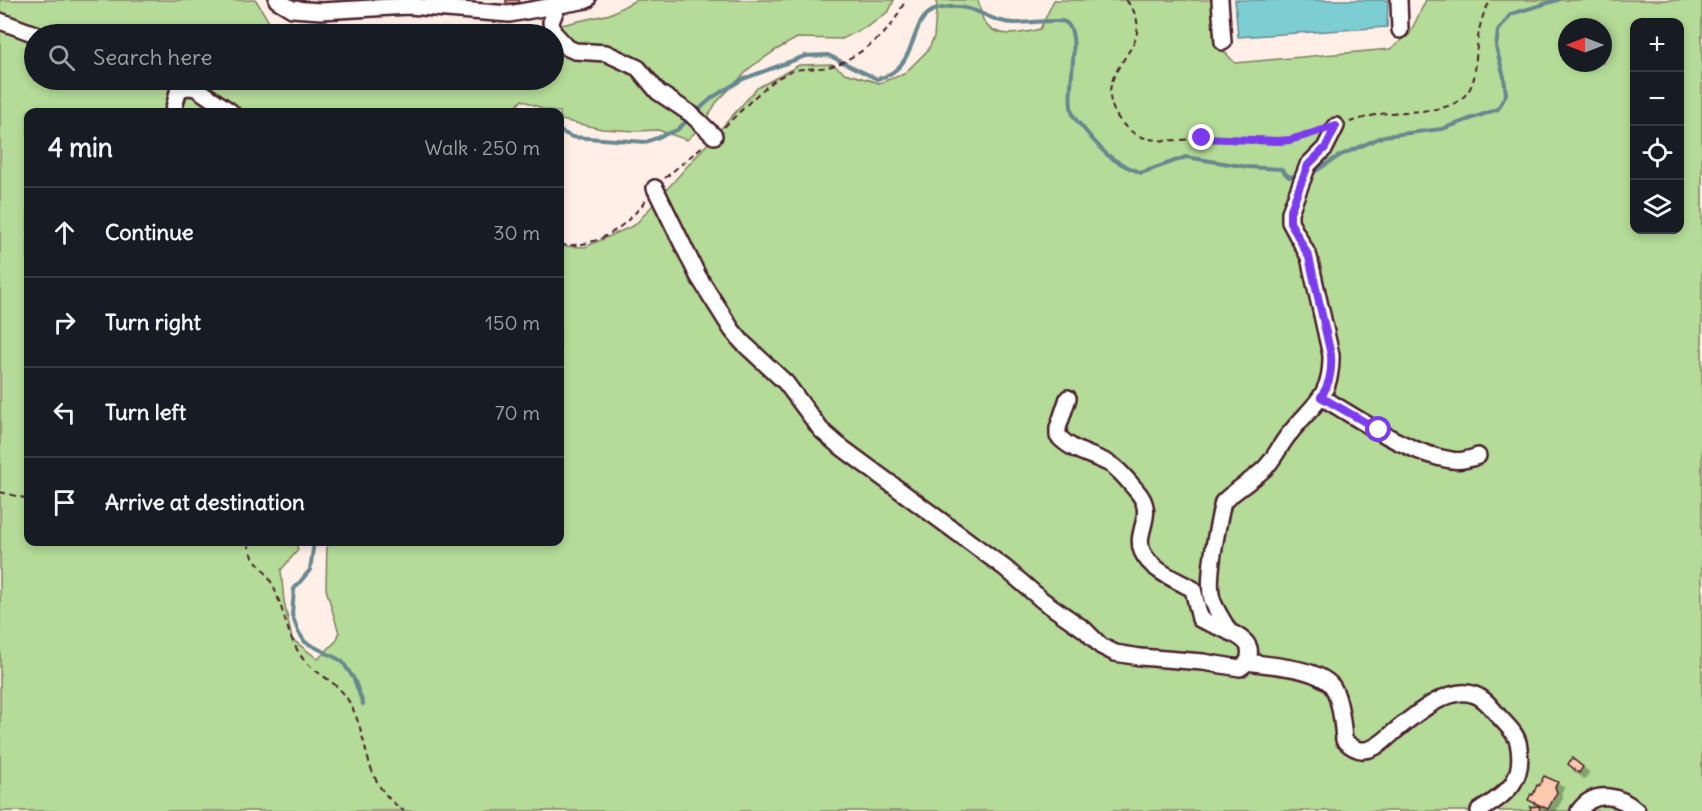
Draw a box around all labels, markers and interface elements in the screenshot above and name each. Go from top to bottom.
north arrow [1558,18,1612,72]
map controls [1630,18,1684,234]
button: + [1630,18,1684,72]
search box [24,24,564,90]
icon: search [45,41,78,74]
text: Search here [93,43,212,71]
button: − [1630,72,1684,126]
route end [1188,124,1214,150]
button: locate [1630,126,1684,180]
text: 4 min [48,131,113,164]
text: Walk · 250 m [425,135,540,160]
button: layers [1630,180,1684,234]
icon: ahead [48,216,81,249]
text: Continue [105,218,194,246]
text: 30 m [493,220,540,245]
icon: right [48,306,81,339]
text: Turn right [105,308,201,336]
text: 150 m [485,310,540,335]
icon: left [48,396,81,429]
text: Turn left [105,398,186,426]
text: 70 m [495,400,540,425]
route start [1365,416,1391,442]
icon: arrive [48,486,81,519]
text: Arrive at destination [105,488,305,516]

